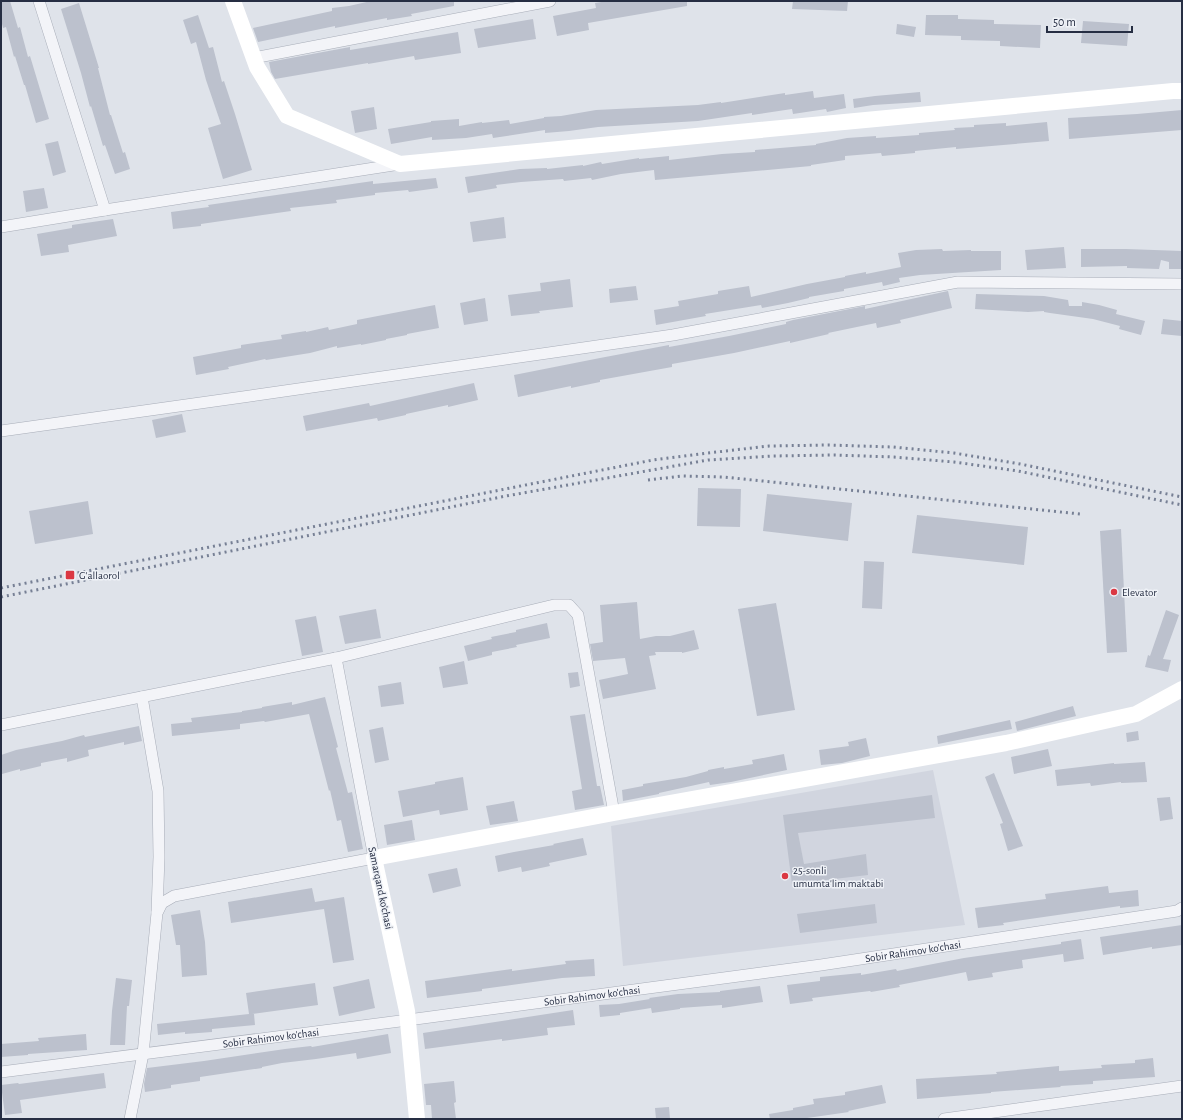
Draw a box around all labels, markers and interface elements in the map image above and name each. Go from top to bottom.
scale bar [1047,8,1132,34]
text: 50 m [1053,16,1076,28]
marker: Gʻallaorol [64,569,76,581]
place label: Gʻallaorol [79,570,120,581]
marker: Elevator [1109,587,1119,597]
place label: Elevator [1122,587,1157,598]
street label: Samarqand ko'chasi [366,846,395,930]
place label: 25-sonli umumta'lim maktabi [793,865,884,889]
marker: 25-sonli umumta'lim maktabi [780,871,790,881]
street label: Sobir Rahimov ko'chasi [864,939,962,964]
street label: Sobir Rahimov ko'chasi [543,984,641,1008]
street label: Sobir Rahimov ko'chasi [222,1026,320,1050]

